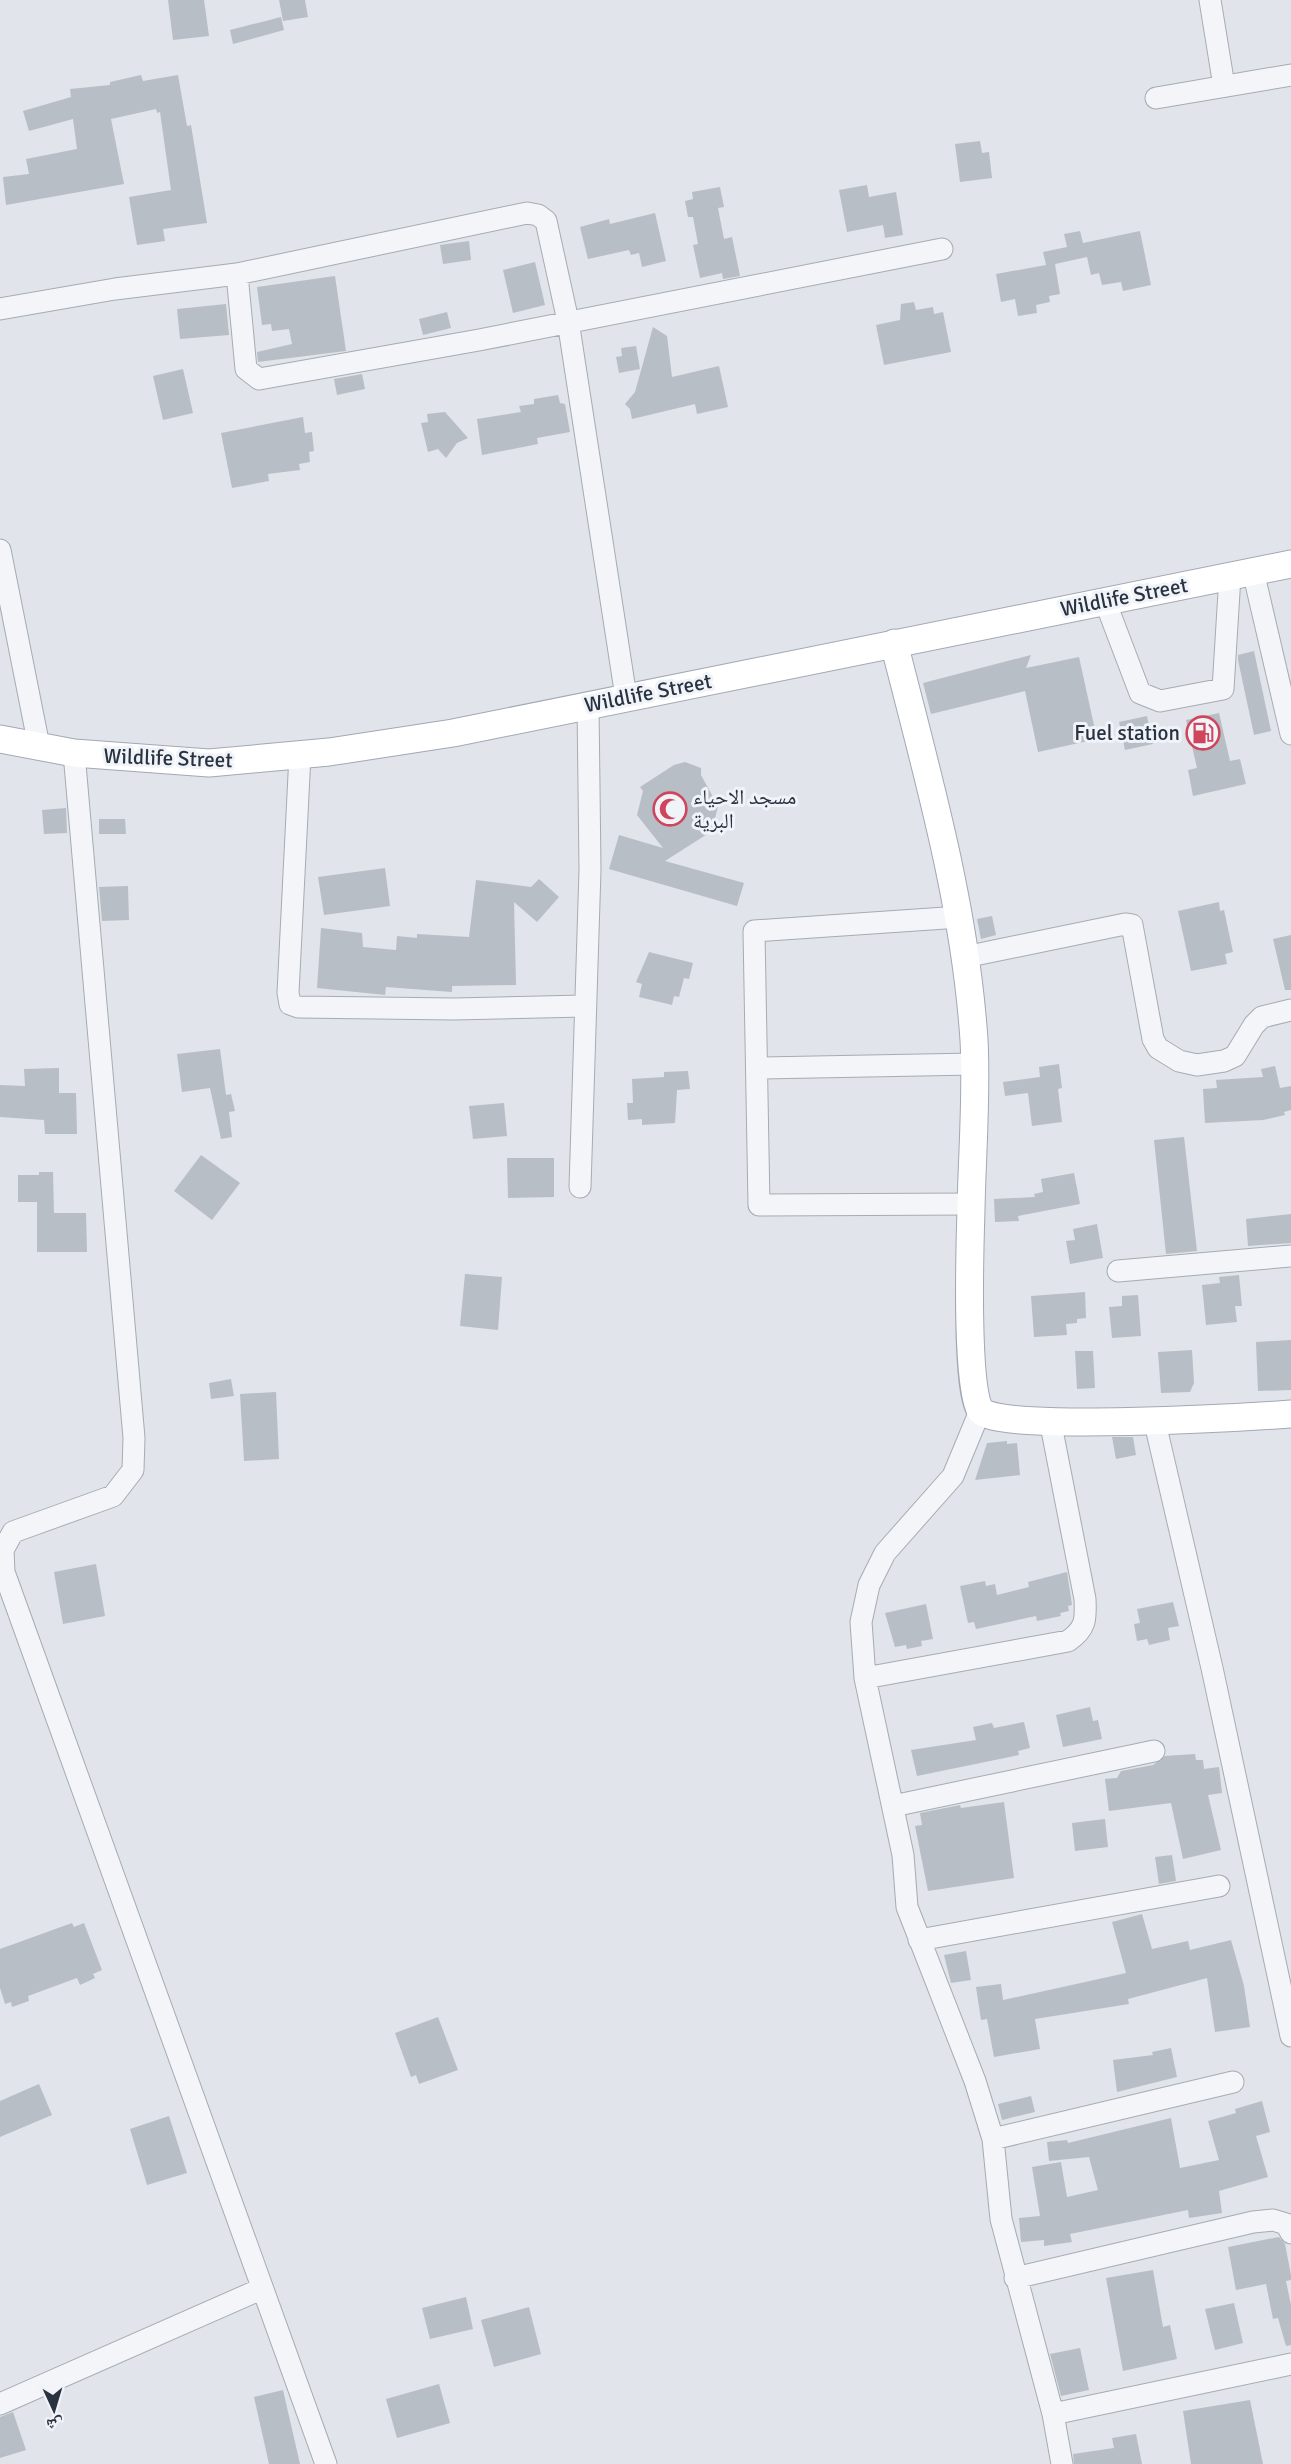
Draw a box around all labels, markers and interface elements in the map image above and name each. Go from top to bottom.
street label: Wildlife Street [1058,572,1190,622]
street label: Wildlife Street [582,668,714,718]
fuel station icon: Fuel station [1185,715,1221,751]
place label: Fuel station [1074,720,1180,746]
street label: Wildlife Street [103,743,233,773]
place label: مسجد الاحياء البرية [693,784,796,834]
mosque icon: مسجد الاحياء البرية [652,791,688,827]
north arrow [24,2380,84,2440]
text: ش [46,2413,64,2435]

